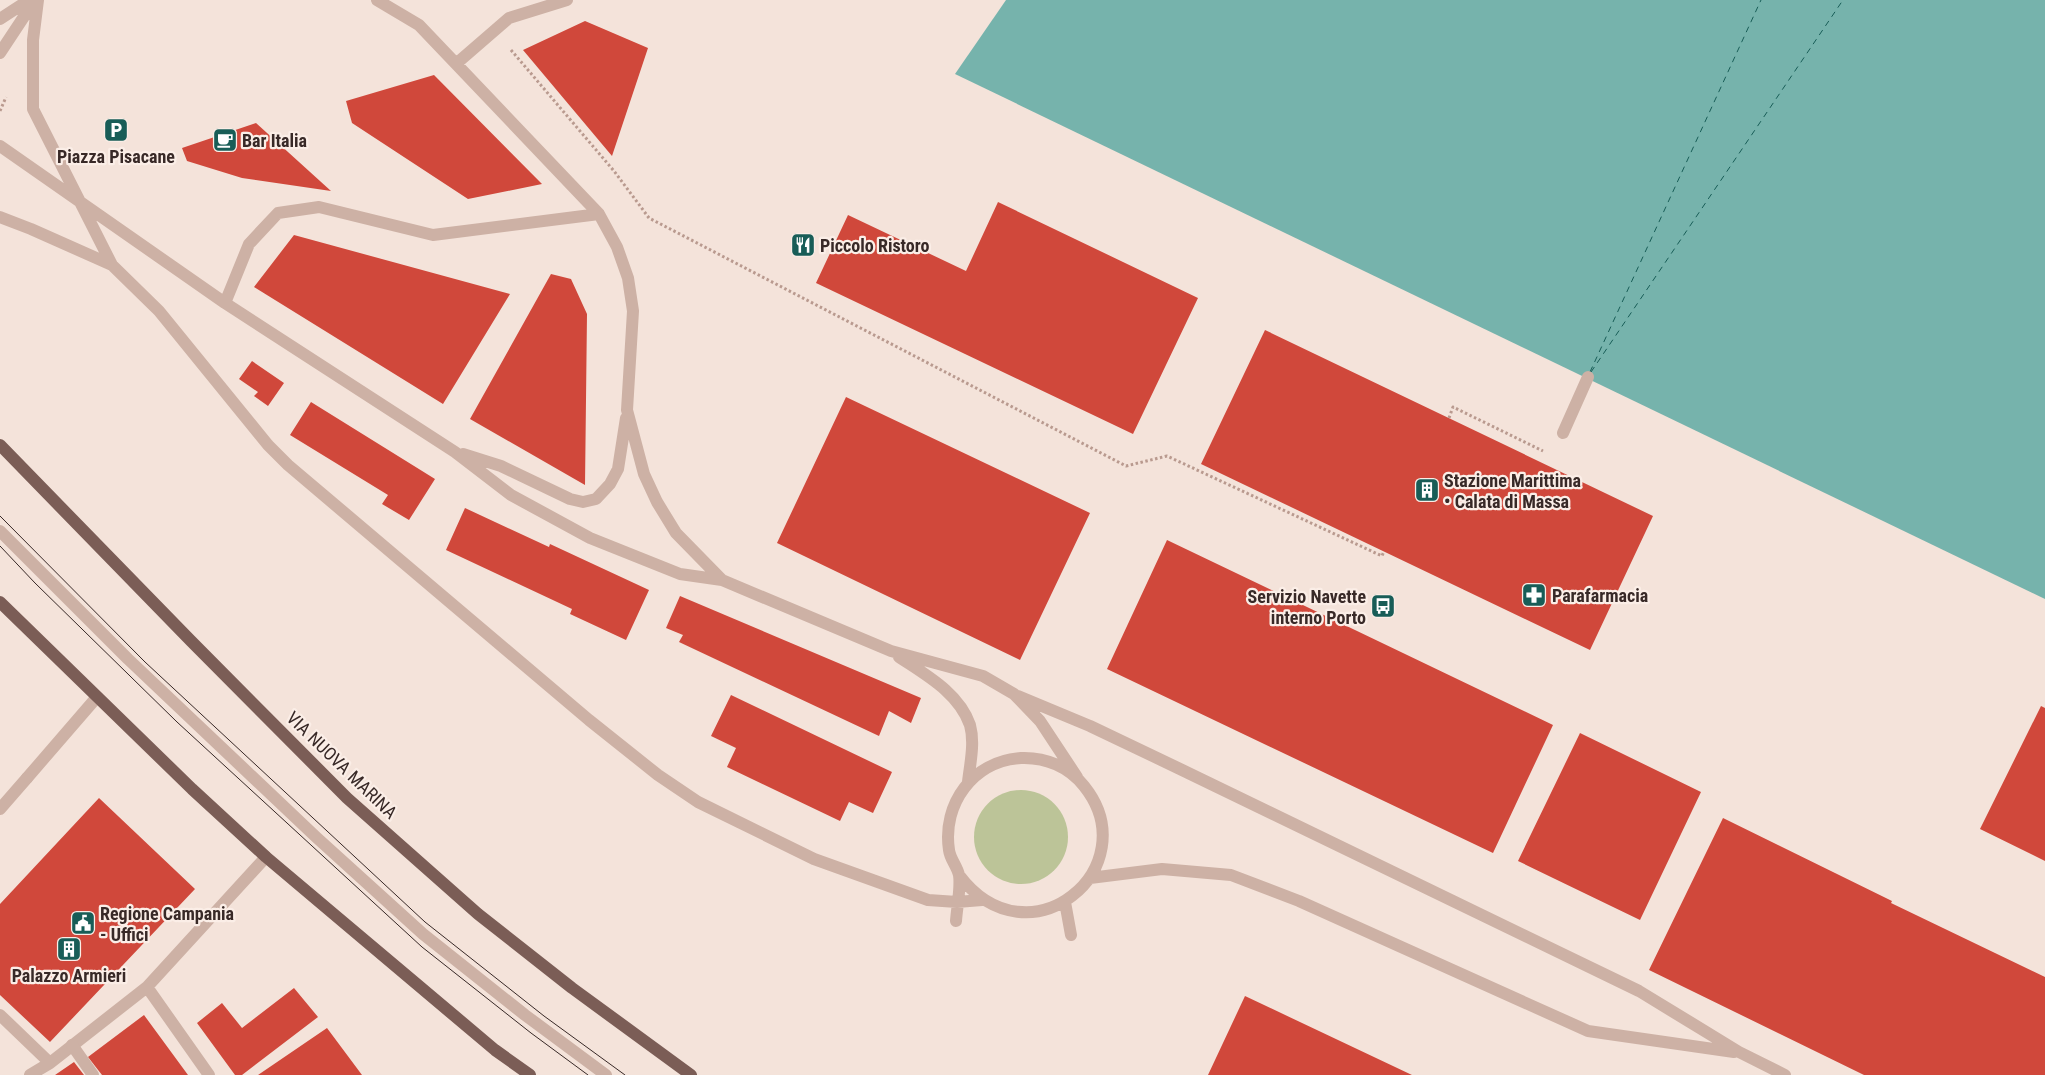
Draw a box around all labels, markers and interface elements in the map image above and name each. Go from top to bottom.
parking icon: Piazza Pisacane [103,117,129,143]
cafe icon: Bar Italia [212,127,238,153]
place label: Bar Italia [242,130,307,151]
place label: Piazza Pisacane [57,146,175,167]
restaurant icon: Piccolo Ristoro [790,232,816,258]
place label: Piccolo Ristoro [820,235,929,256]
place label: Stazione Marittima • Calata di Massa [1444,470,1581,512]
building icon: Stazione Marittima • Calata di Massa [1414,477,1440,503]
pharmacy icon: Parafarmacia [1521,582,1547,608]
place label: Parafarmacia [1552,585,1648,606]
place label: Servizio Navette interno Porto [1248,586,1366,628]
bus stop icon: Servizio Navette interno Porto [1370,593,1396,619]
street label: VIA NUOVA MARINA [283,707,402,823]
place label: Regione Campania - Uffici [100,903,234,945]
public building icon: Regione Campania - Uffici [70,910,96,936]
building icon: Palazzo Armieri [56,936,82,962]
place label: Palazzo Armieri [12,965,126,986]

